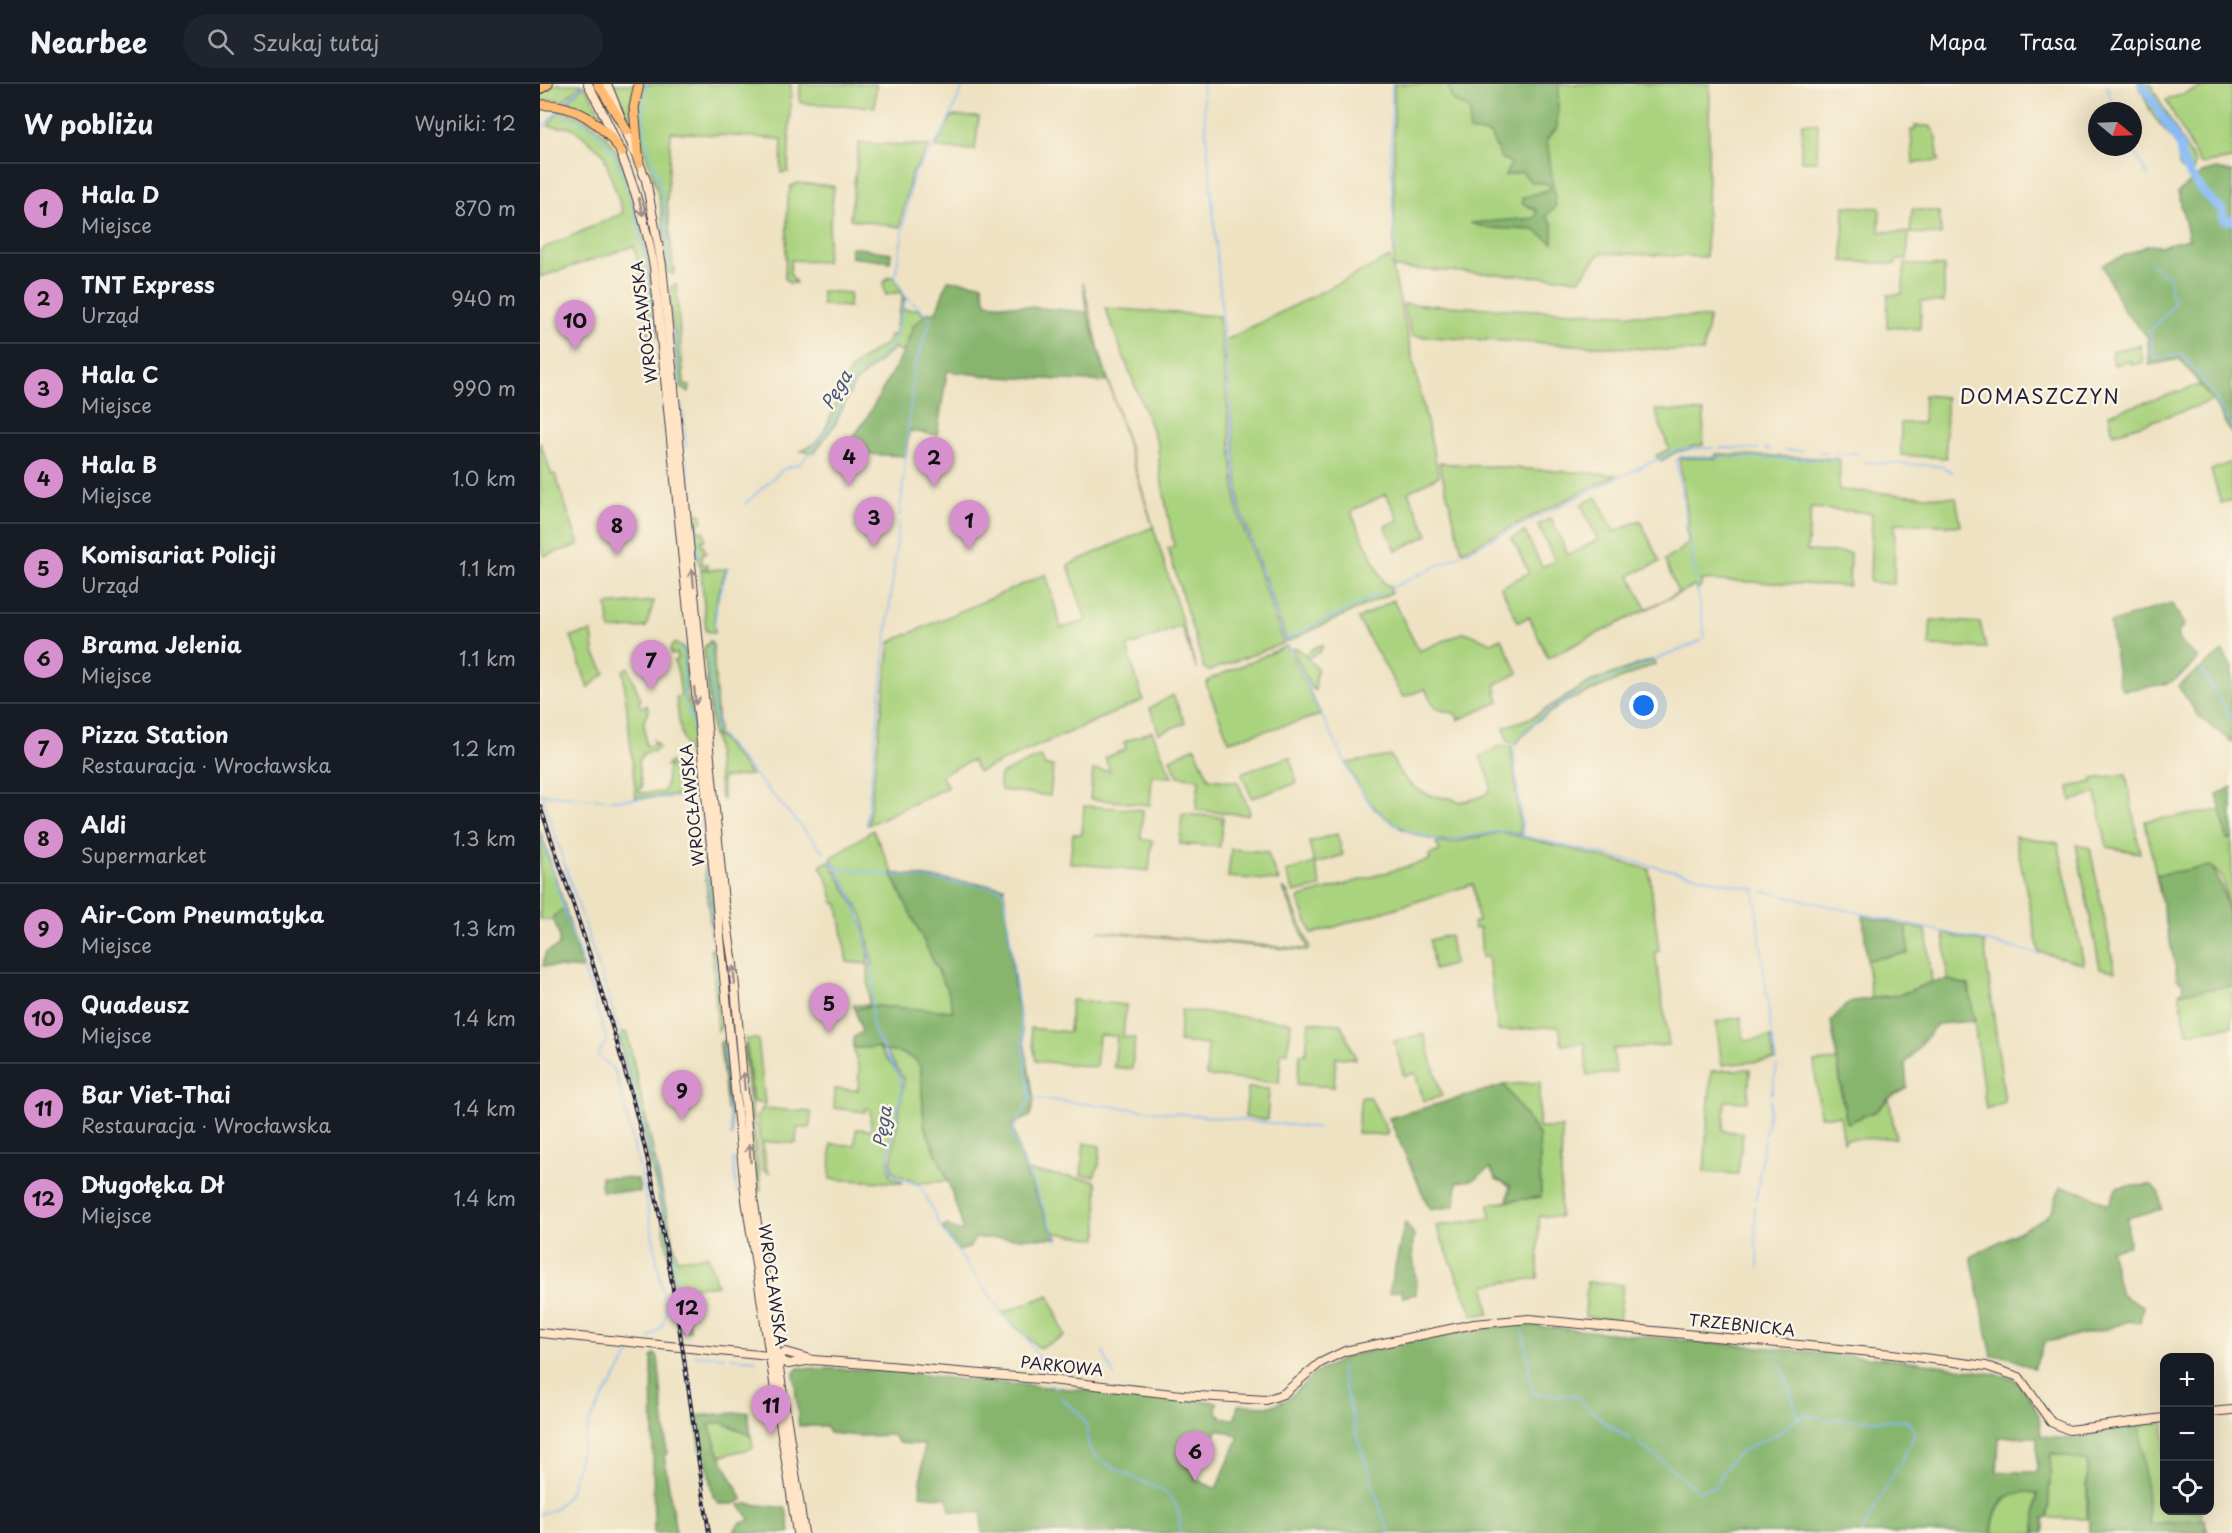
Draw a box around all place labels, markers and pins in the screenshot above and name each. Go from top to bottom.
pin: 10 [555,300,594,350]
pin: 4 [830,436,868,486]
pin: 2 [914,438,954,487]
pin: 3 [854,498,894,547]
pin: 1 [950,500,988,550]
pin: 8 [598,506,637,555]
pin: 7 [632,640,670,690]
pin: 5 [810,984,848,1033]
pin: 9 [662,1070,702,1120]
pin: 12 [668,1288,706,1337]
pin: 11 [752,1386,790,1435]
pin: 6 [1176,1432,1214,1481]

